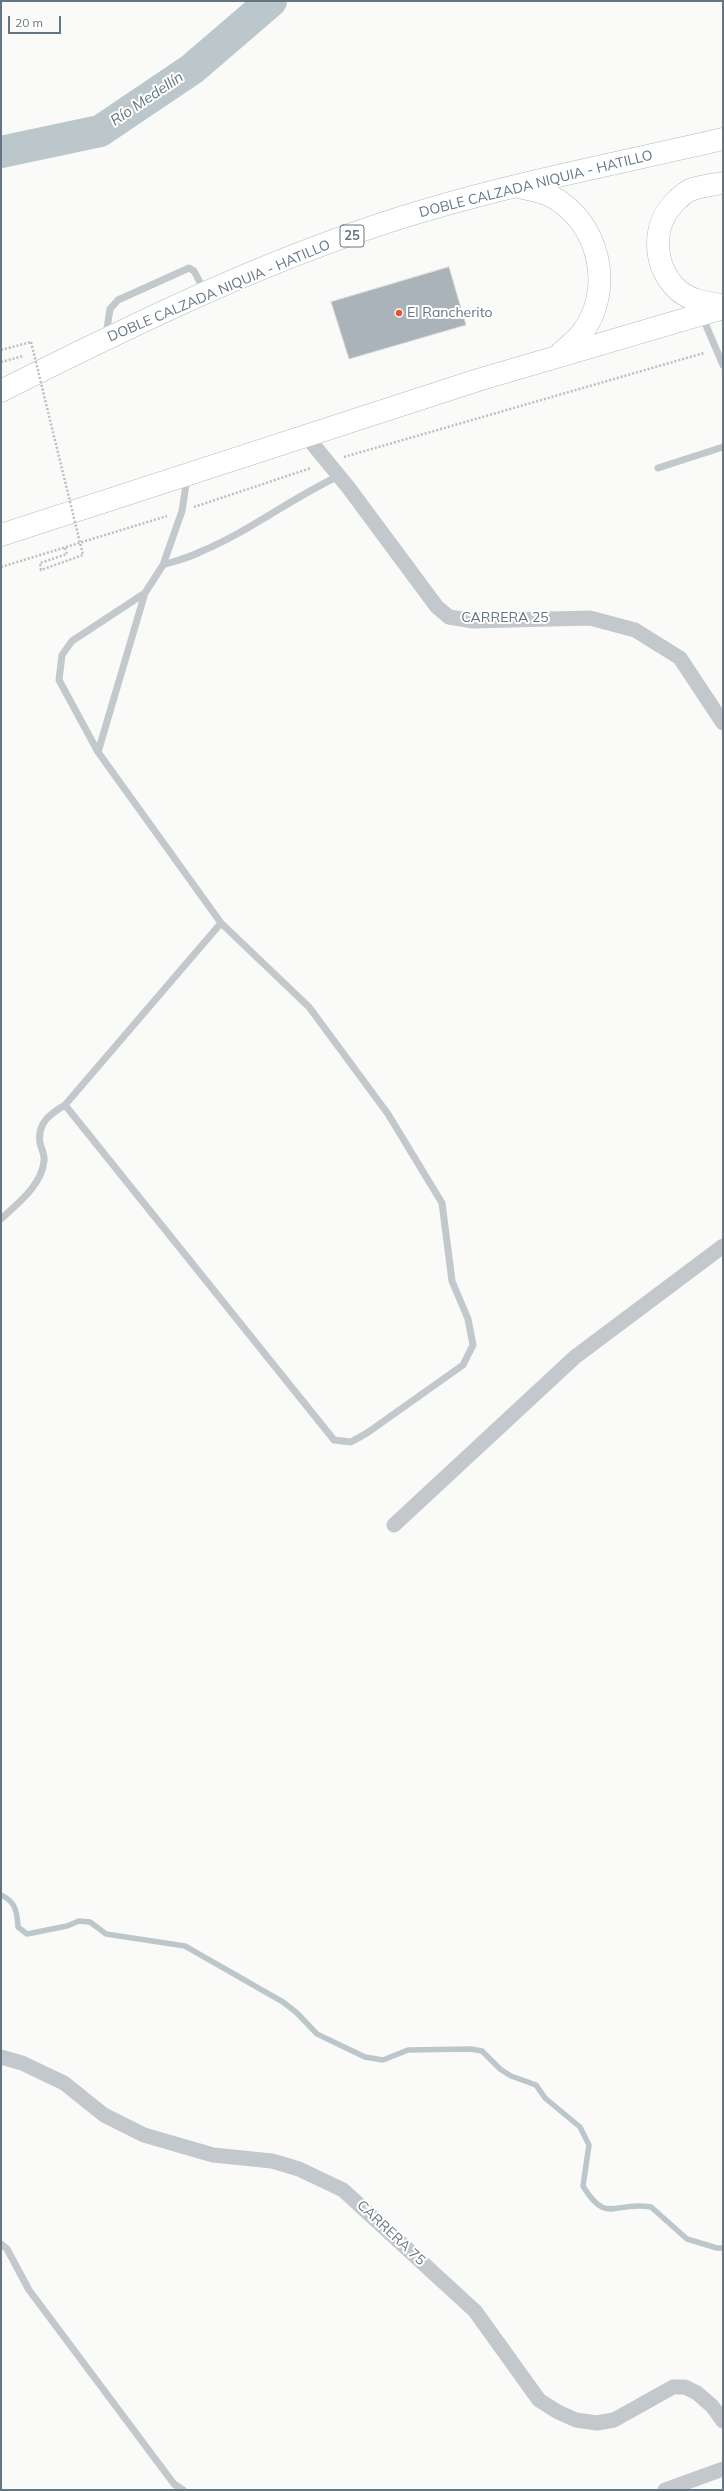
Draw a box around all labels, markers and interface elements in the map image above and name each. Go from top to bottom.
scale bar [10,8,63,34]
text: 20 m [15,15,43,30]
water label: Río Medellín [107,68,187,130]
street label: DOBLE CALZADA NIQUIA - HATILLO [417,147,655,221]
road number: 25 [340,225,364,247]
street label: DOBLE CALZADA NIQUIA - HATILLO [105,236,333,346]
place label: El Rancherito [407,305,492,321]
marker: El Rancherito [394,308,404,318]
street label: CARRERA 25 [461,610,549,626]
street label: CARRERA 75 [353,2197,429,2269]

